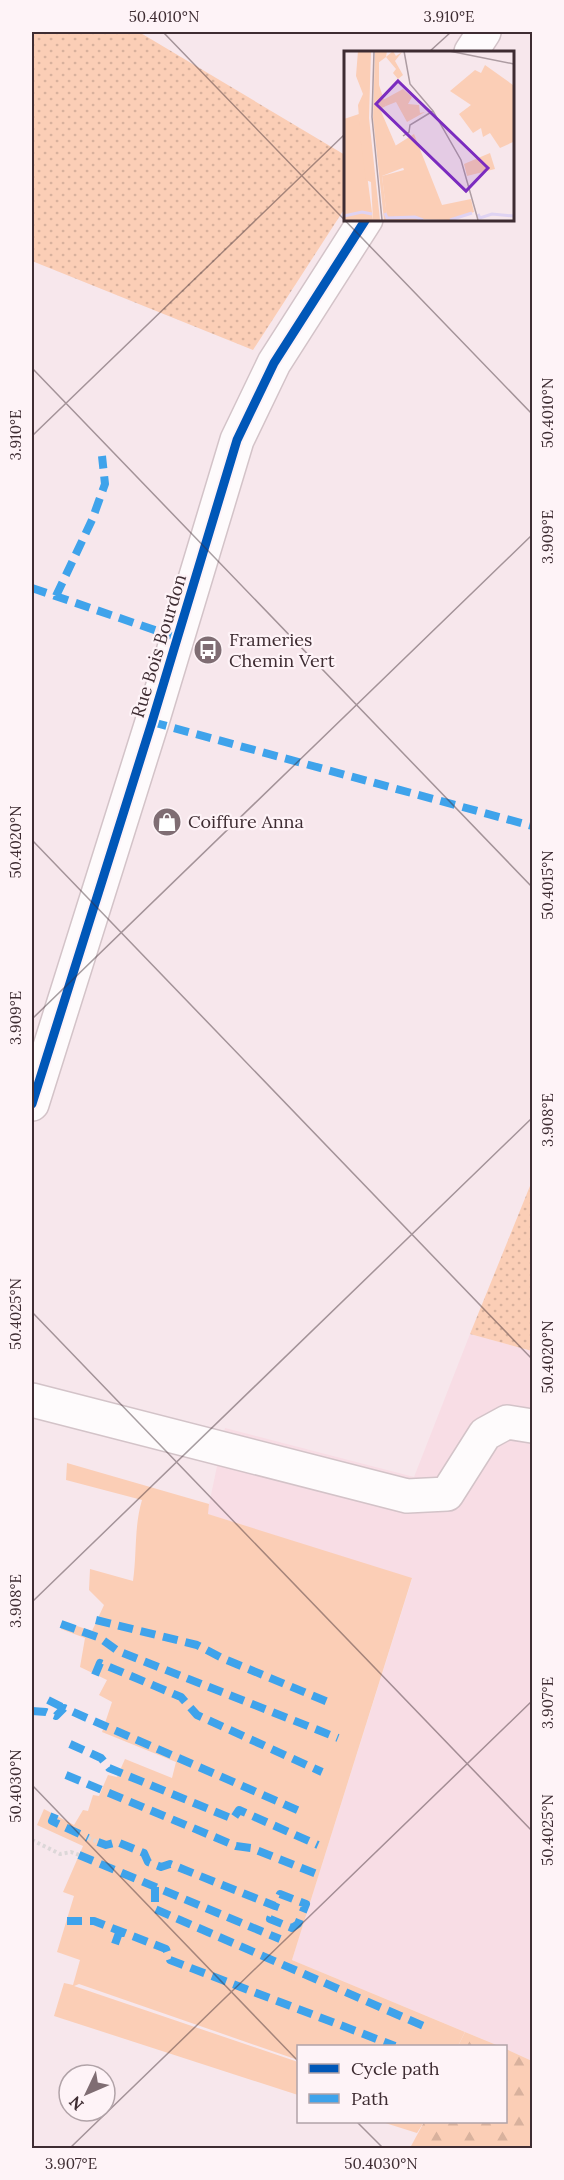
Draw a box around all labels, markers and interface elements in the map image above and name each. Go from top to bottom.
text: 50.4010°N [129,7,199,26]
text: 3.910°E [424,7,474,26]
inset map [344,51,513,220]
text: 50.4010°N [538,378,557,448]
text: 3.910°E [6,410,25,460]
text: 3.909°E [538,510,557,564]
street label: Rue Bois Bourdon [126,571,191,720]
place label: Frameries Chemin Vert [229,628,335,672]
bus stop icon: Frameries Chemin Vert [192,634,224,666]
text: 50.4020°N [6,805,25,879]
shop icon: Coiffure Anna [151,806,183,838]
place label: Coiffure Anna [188,810,304,833]
text: 50.4015°N [538,850,557,920]
text: 3.909°E [6,991,25,1045]
text: 3.908°E [538,1093,557,1147]
text: 50.4025°N [6,1278,25,1350]
text: 50.4020°N [538,1320,557,1394]
text: 3.908°E [6,1574,25,1628]
text: 3.907°E [538,1677,557,1729]
text: 50.4030°N [6,1749,25,1823]
text: 50.4025°N [538,1794,557,1866]
legend [297,2045,507,2123]
text: Cycle path [351,2057,440,2080]
north arrow [57,2063,117,2123]
text: Path [351,2087,389,2110]
text: N [65,2092,88,2115]
text: 3.907°E [45,2154,97,2173]
text: 50.4030°N [344,2154,418,2173]

